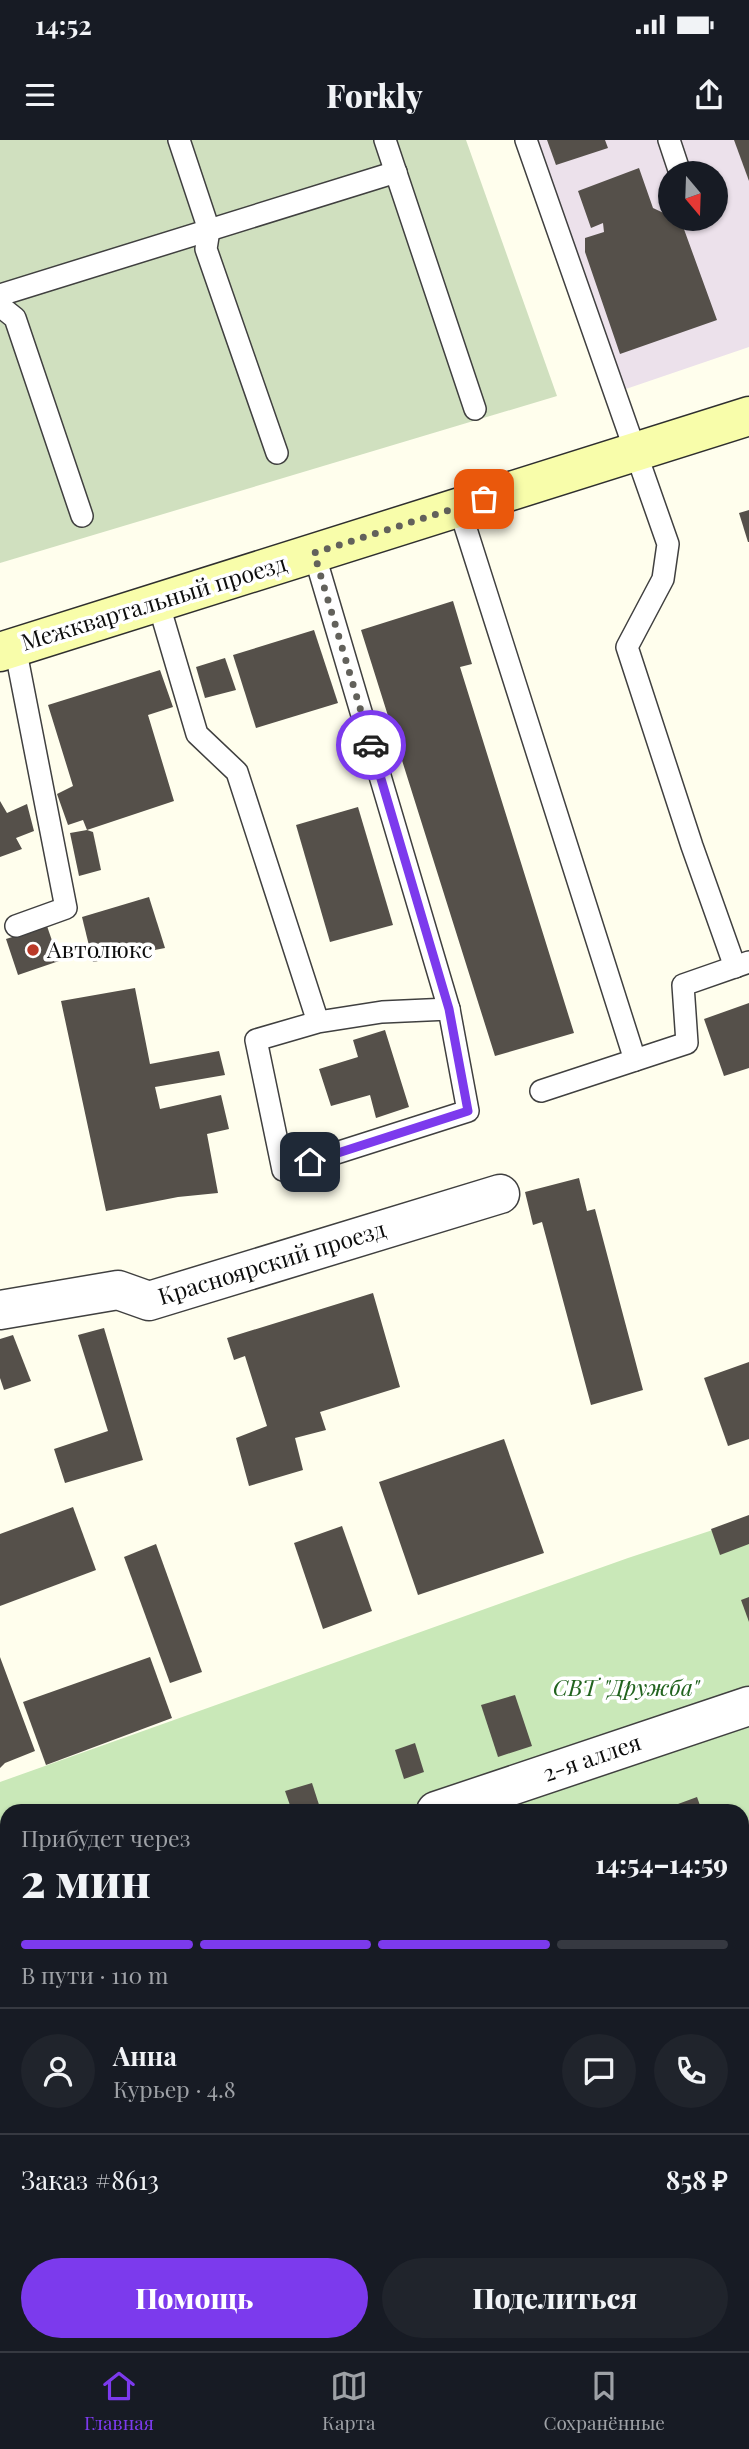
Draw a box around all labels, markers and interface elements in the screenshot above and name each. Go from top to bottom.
text: 14:52 [35,7,92,42]
text: Forkly [326,73,423,116]
icon: menu [21,76,59,114]
icon: share [690,76,728,114]
north arrow [658,161,728,231]
map controls [658,161,728,231]
pin [454,469,514,529]
icon: bag [465,480,503,518]
street label: Межквартальный проезд [17,546,290,657]
courier [336,710,406,780]
icon: car [352,726,390,764]
place label: Автолюкс [46,933,153,964]
marker: Автолюкс [25,942,41,958]
pin [280,1132,340,1192]
icon: home [291,1143,329,1181]
street label: Красноярский проезд [154,1212,389,1311]
park label: СВТ "Дружба" [553,1671,701,1702]
street label: 2-я аллея [538,1725,645,1788]
text: Прибудет через [21,1822,190,1853]
text: 14:54–14:59 [595,1846,728,1881]
text: 2 мин [21,1848,151,1910]
text: В пути · 110 m [21,1959,168,1990]
button: person [21,2034,95,2108]
button: chat [562,2034,636,2108]
button: phone [654,2034,728,2108]
text: Анна [113,2038,177,2073]
text: Курьер · 4.8 [113,2073,236,2104]
text: Заказ #8613 [21,2162,159,2197]
text: 858 ₽ [666,2162,728,2197]
button: Помощь [21,2258,368,2338]
button: Поделиться [382,2258,728,2338]
tab: Главная [84,2367,154,2435]
tab: Карта [322,2367,375,2435]
tab: Сохранённые [544,2367,665,2435]

